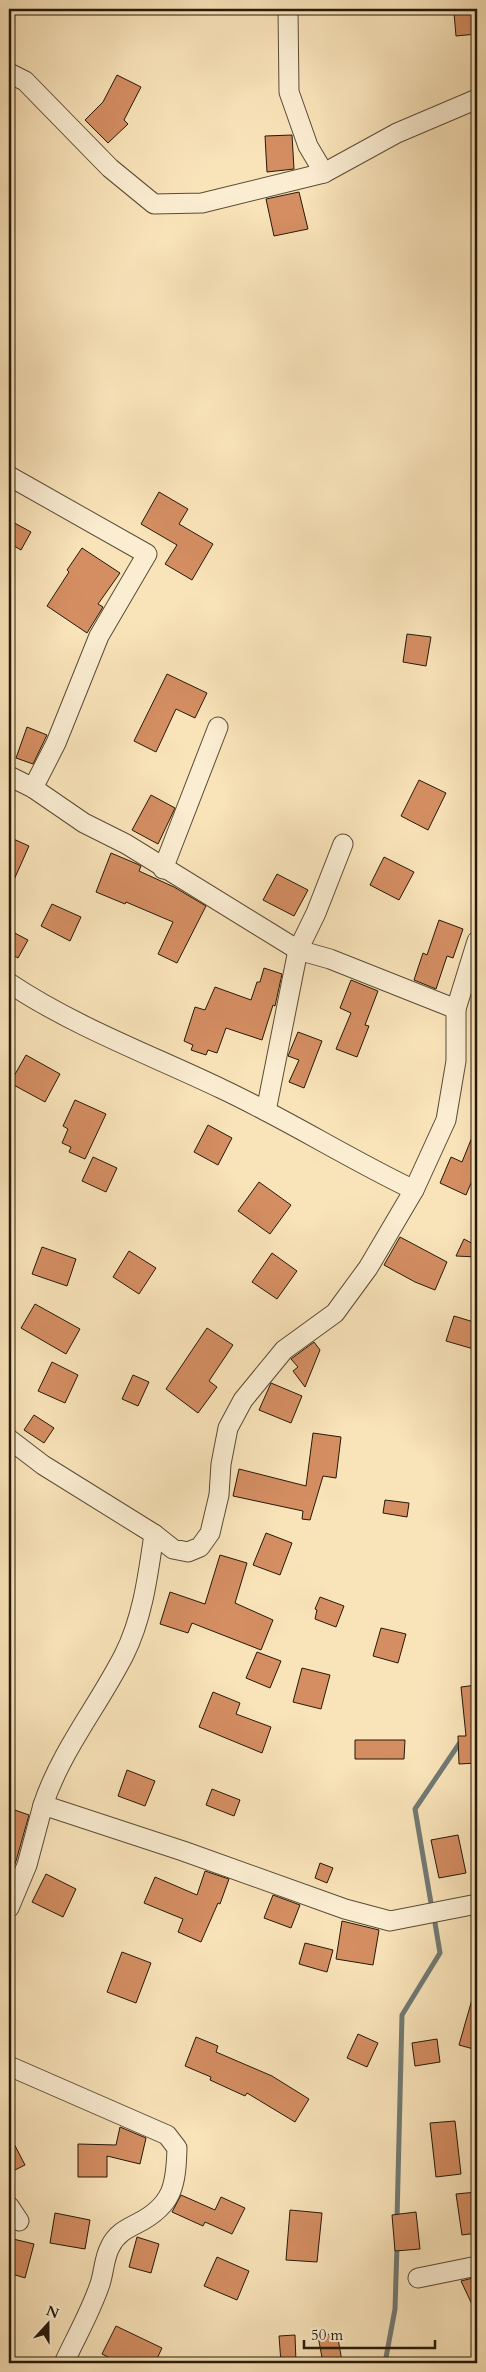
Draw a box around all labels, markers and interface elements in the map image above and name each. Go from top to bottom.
north arrow [22,2300,72,2350]
text: N [43,2301,62,2323]
scale bar [304,2317,435,2349]
text: 50 m [311,2325,343,2345]

